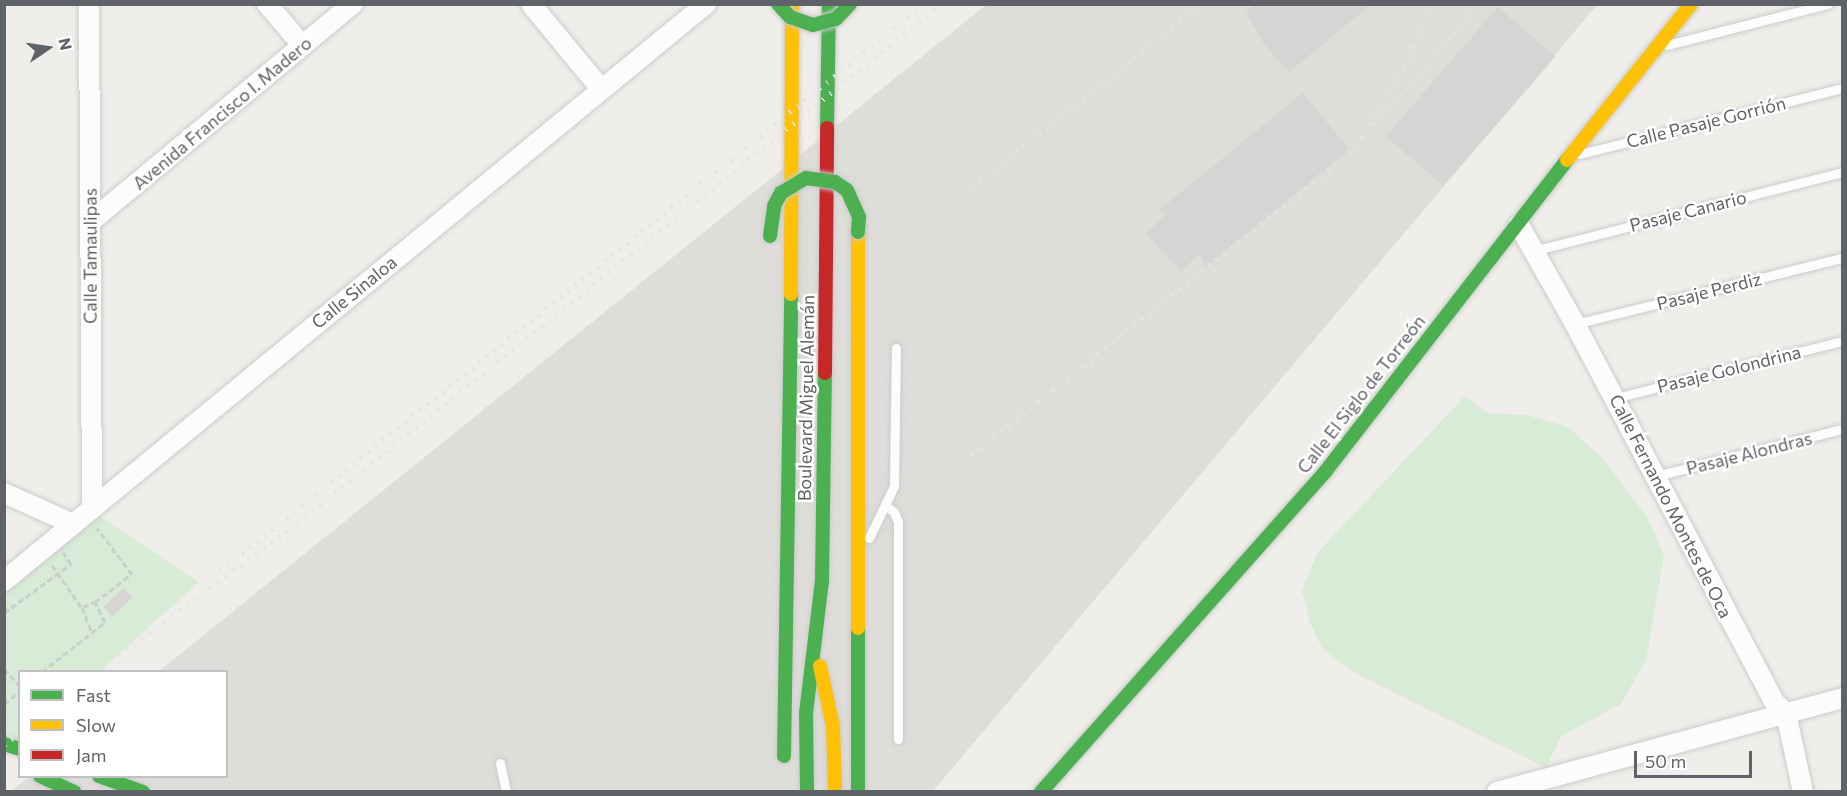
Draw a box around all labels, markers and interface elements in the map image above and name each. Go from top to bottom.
north arrow [18,18,78,78]
street label: Avenida Francisco I. Madero [128,32,316,194]
text: N [55,36,77,52]
street label: Calle Pasaje Gorrión [1624,92,1788,152]
street label: Pasaje Canario [1627,186,1749,236]
street label: Calle Tamaulipas [79,188,101,324]
street label: Calle Sinaloa [307,251,401,333]
street label: Pasaje Perdiz [1654,268,1764,314]
street label: Boulevard Miguel Alemán [793,295,819,501]
street label: Calle El Siglo de Torreón [1292,310,1430,478]
street label: Pasaje Golondrina [1655,341,1803,397]
street label: Calle Fernando Montes de Oca [1605,391,1737,621]
street label: Pasaje Alondras [1684,427,1814,479]
legend [18,670,228,778]
text: Fast [76,684,111,706]
text: Slow [76,714,116,736]
scale bar [1637,739,1756,777]
text: Jam [76,744,106,766]
text: 50 m [1645,750,1686,772]

